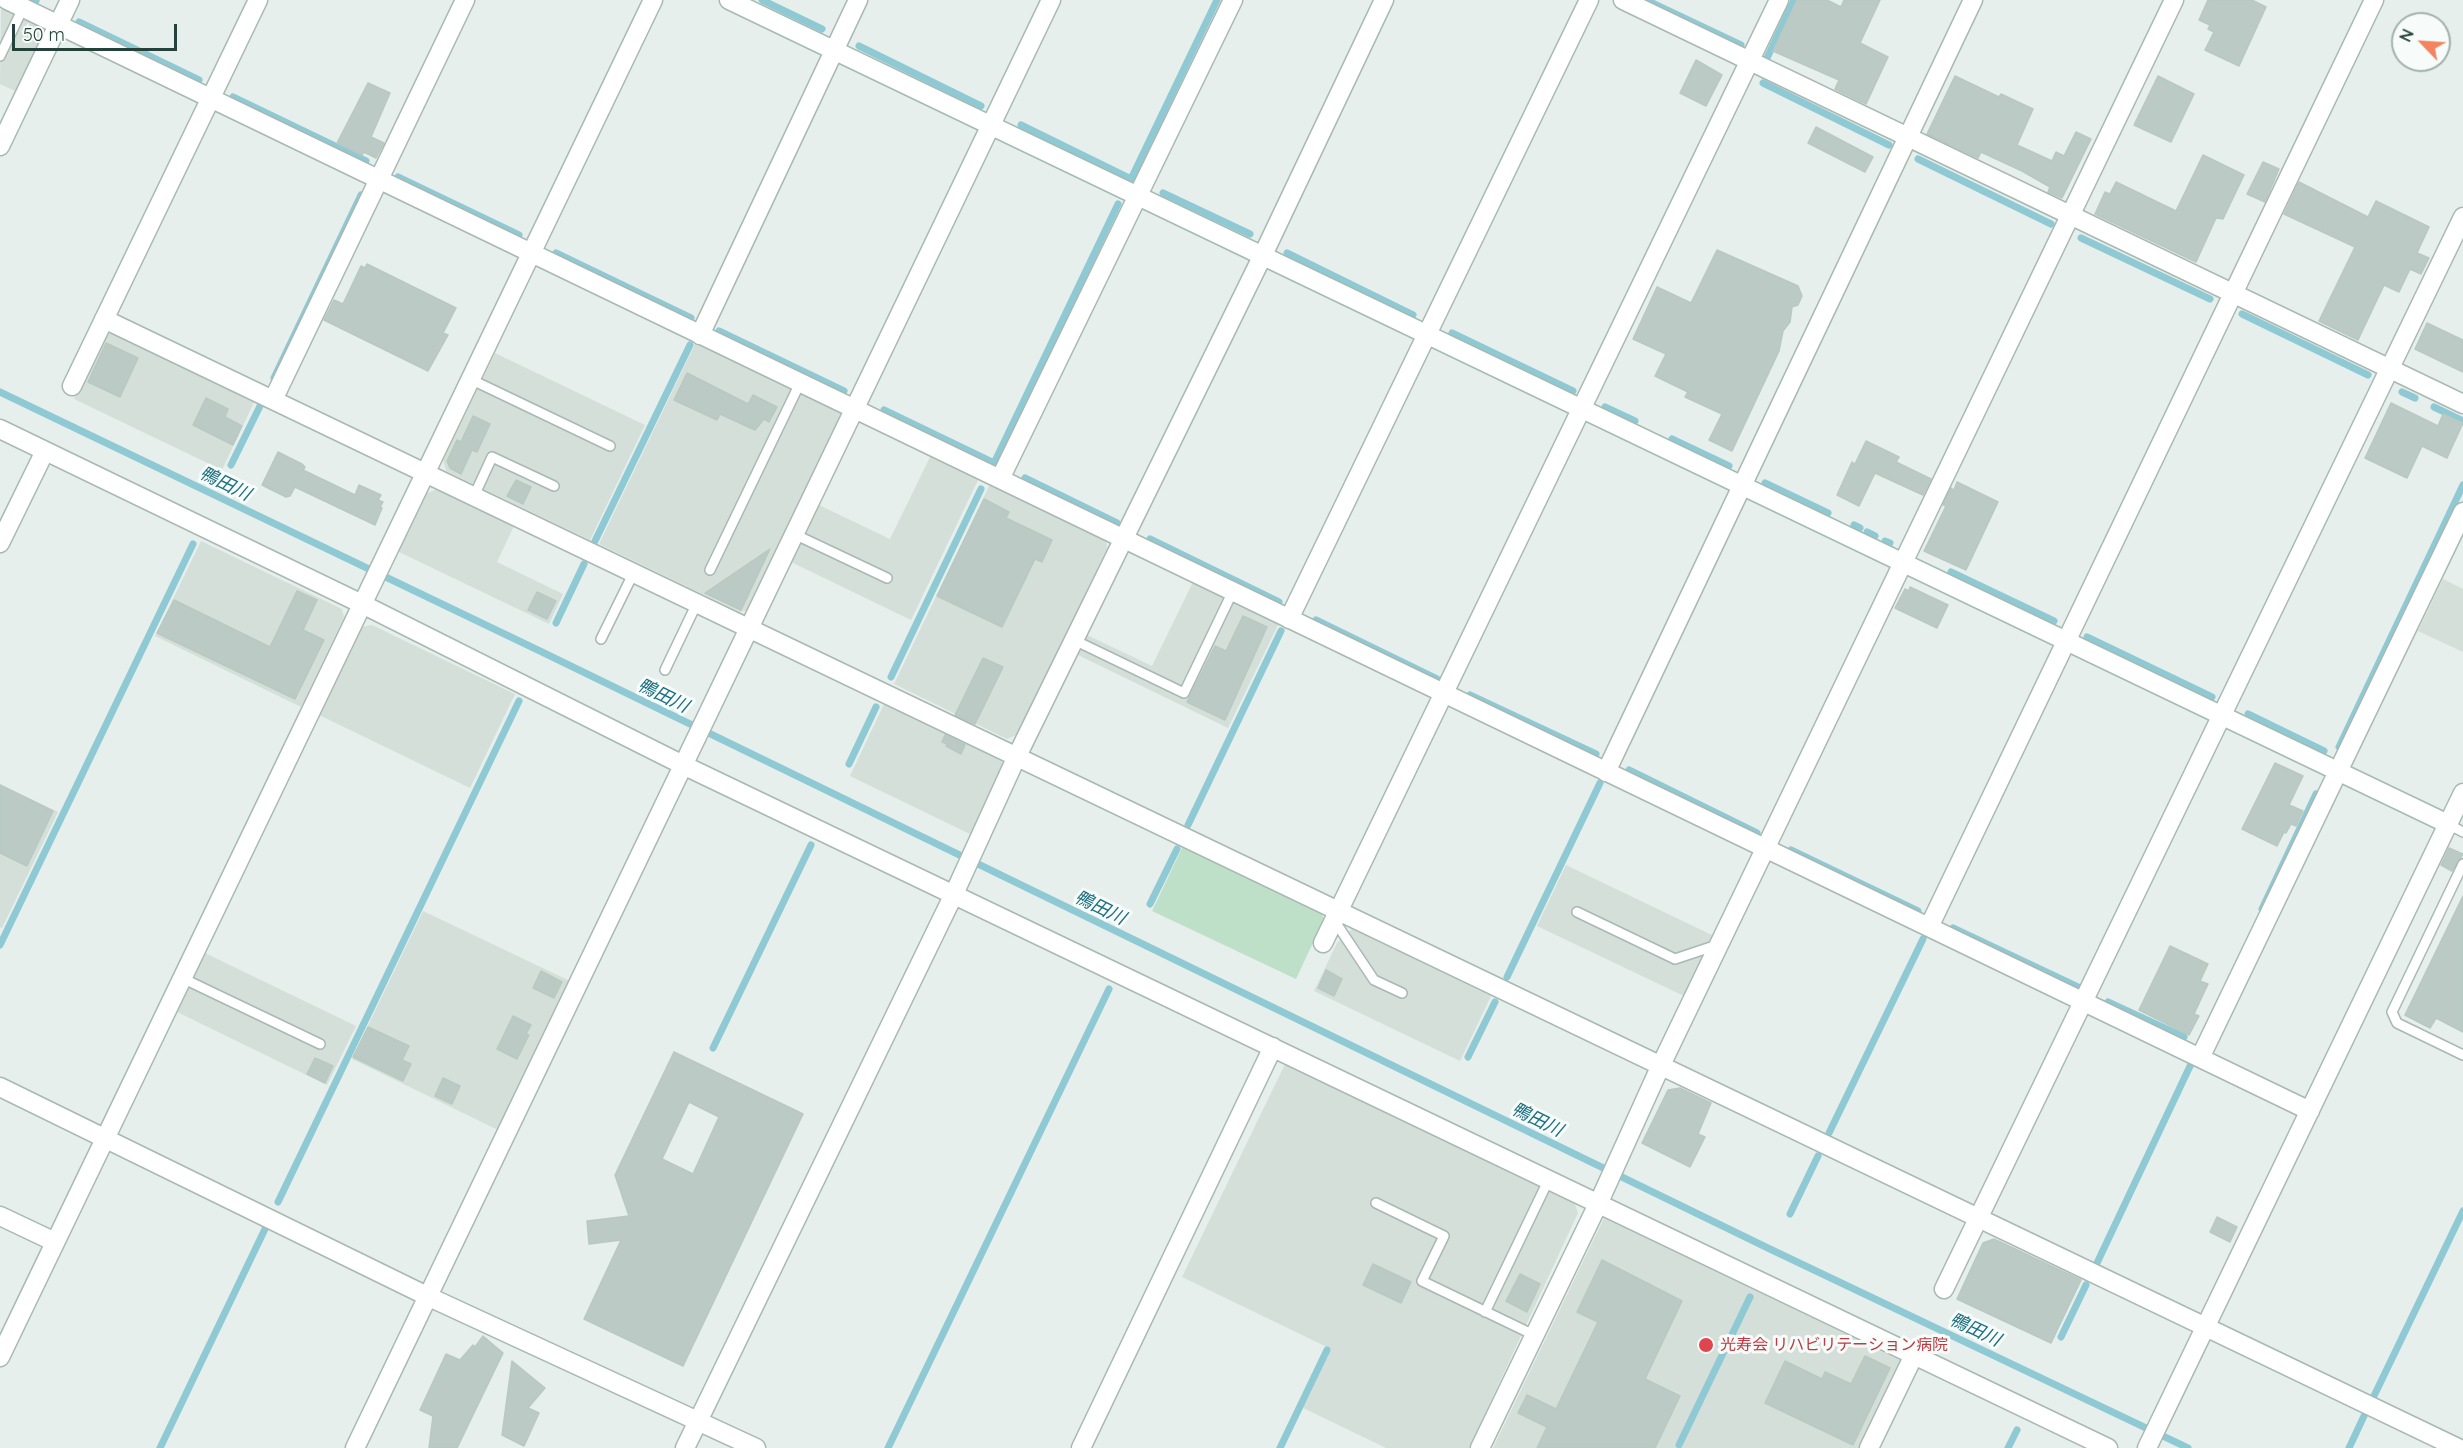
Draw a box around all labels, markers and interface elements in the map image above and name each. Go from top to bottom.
scale bar [15,12,180,50]
north arrow [2391,12,2451,72]
text: 50 m [23,23,65,46]
text: N [2395,26,2418,45]
water label: 鴨田川 [196,462,254,506]
water label: 鴨田川 [634,674,692,718]
water label: 鴨田川 [1071,886,1129,930]
water label: 鴨田川 [1508,1098,1566,1142]
water label: 鴨田川 [1946,1309,2004,1351]
place label: 光寿会 リハビリテーション病院 [1720,1335,1948,1355]
marker: 光寿会 リハビリテーション病院 [1697,1336,1715,1354]

